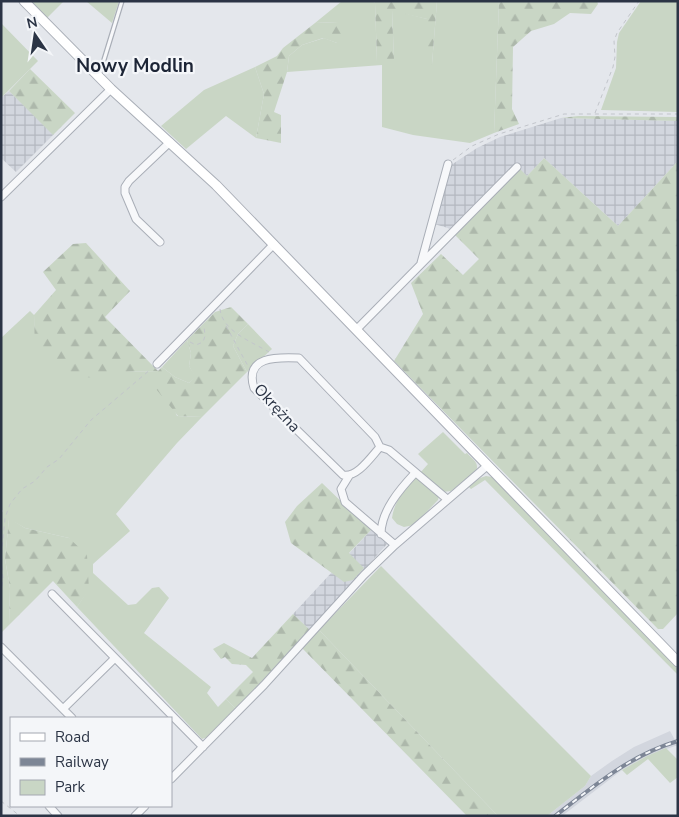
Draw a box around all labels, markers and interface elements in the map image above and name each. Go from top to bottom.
north arrow [10,10,60,60]
text: N [25,12,39,33]
district label: Nowy Modlin [76,53,194,79]
street label: Okrężna [249,379,305,437]
legend [10,717,172,807]
text: Road [55,727,90,747]
text: Railway [55,752,109,772]
text: Park [55,777,85,797]

